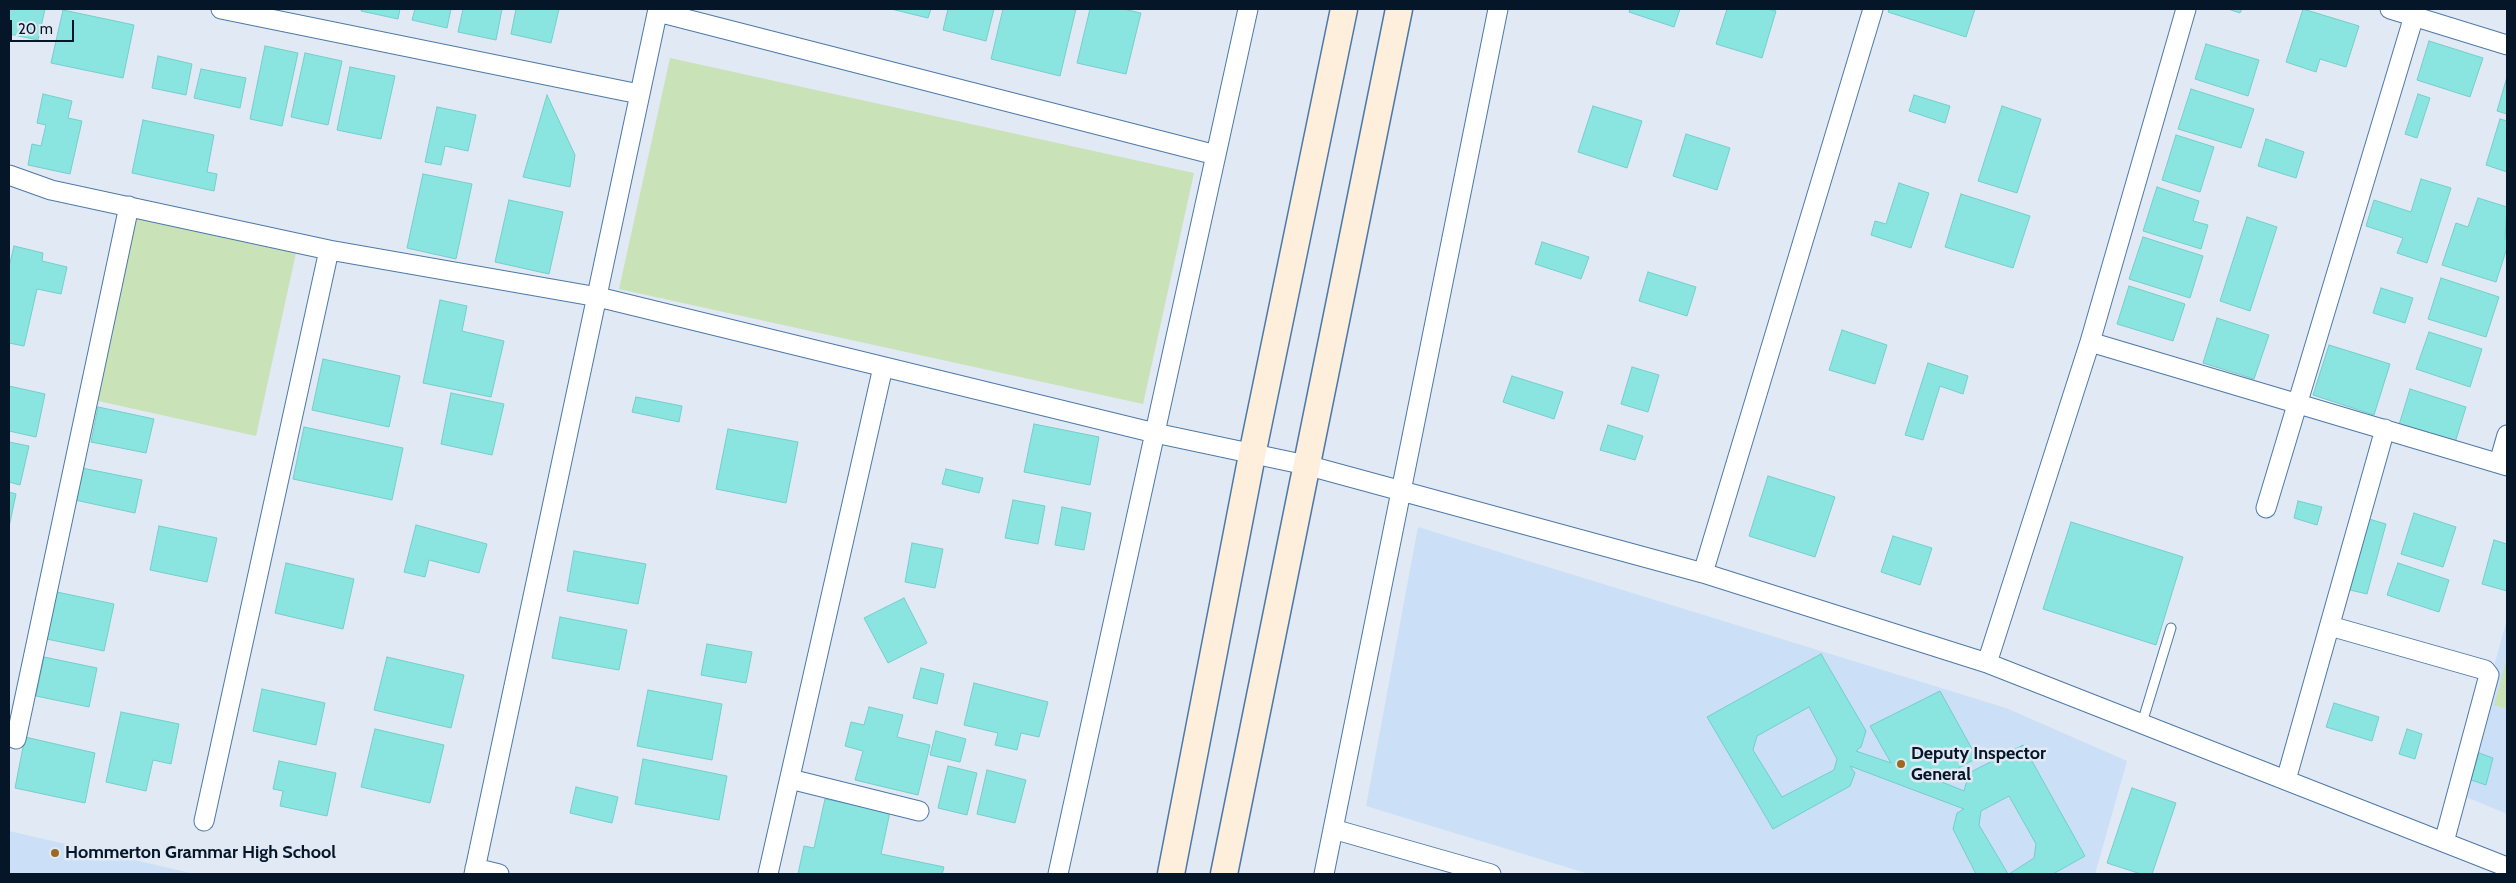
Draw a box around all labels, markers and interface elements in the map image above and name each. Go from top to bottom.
scale bar [12,10,76,42]
text: 20 m [18,20,53,38]
place label: Deputy Inspector General [1911,743,2046,786]
marker: Deputy Inspector General [1895,758,1907,770]
place label: Hommerton Grammar High School [65,842,336,864]
marker: Hommerton Grammar High School [49,847,61,859]

